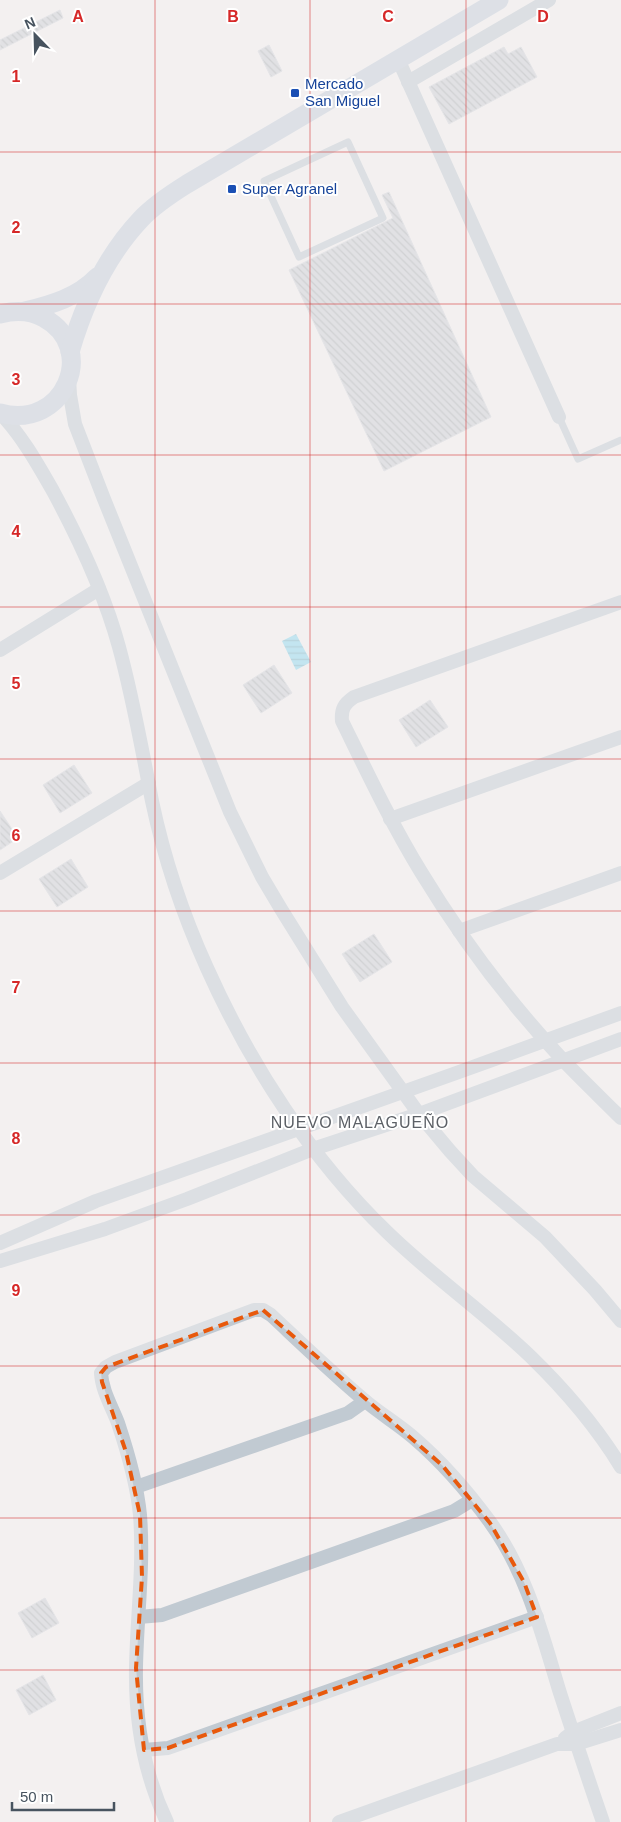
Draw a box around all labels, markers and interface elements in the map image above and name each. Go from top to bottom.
text: A [72,8,84,25]
text: B [227,8,239,25]
text: C [382,8,394,25]
text: D [537,8,549,25]
north arrow [10,10,60,60]
text: N [22,14,38,32]
text: 1 [12,68,21,85]
place label: Mercado San Miguel [305,75,380,109]
marker: Mercado San Miguel [289,87,301,99]
place label: Super Agranel [242,180,337,197]
marker: Super Agranel [226,183,238,195]
text: 2 [12,219,21,236]
text: 3 [12,371,21,388]
text: 4 [12,523,21,540]
text: 5 [12,675,21,692]
text: 6 [12,827,21,844]
text: 7 [12,979,21,996]
district label: NUEVO MALAGUEÑO [271,1112,449,1131]
text: 8 [12,1130,21,1147]
text: 9 [12,1282,21,1299]
scale bar [12,1780,115,1812]
text: 50 m [20,1788,53,1805]

